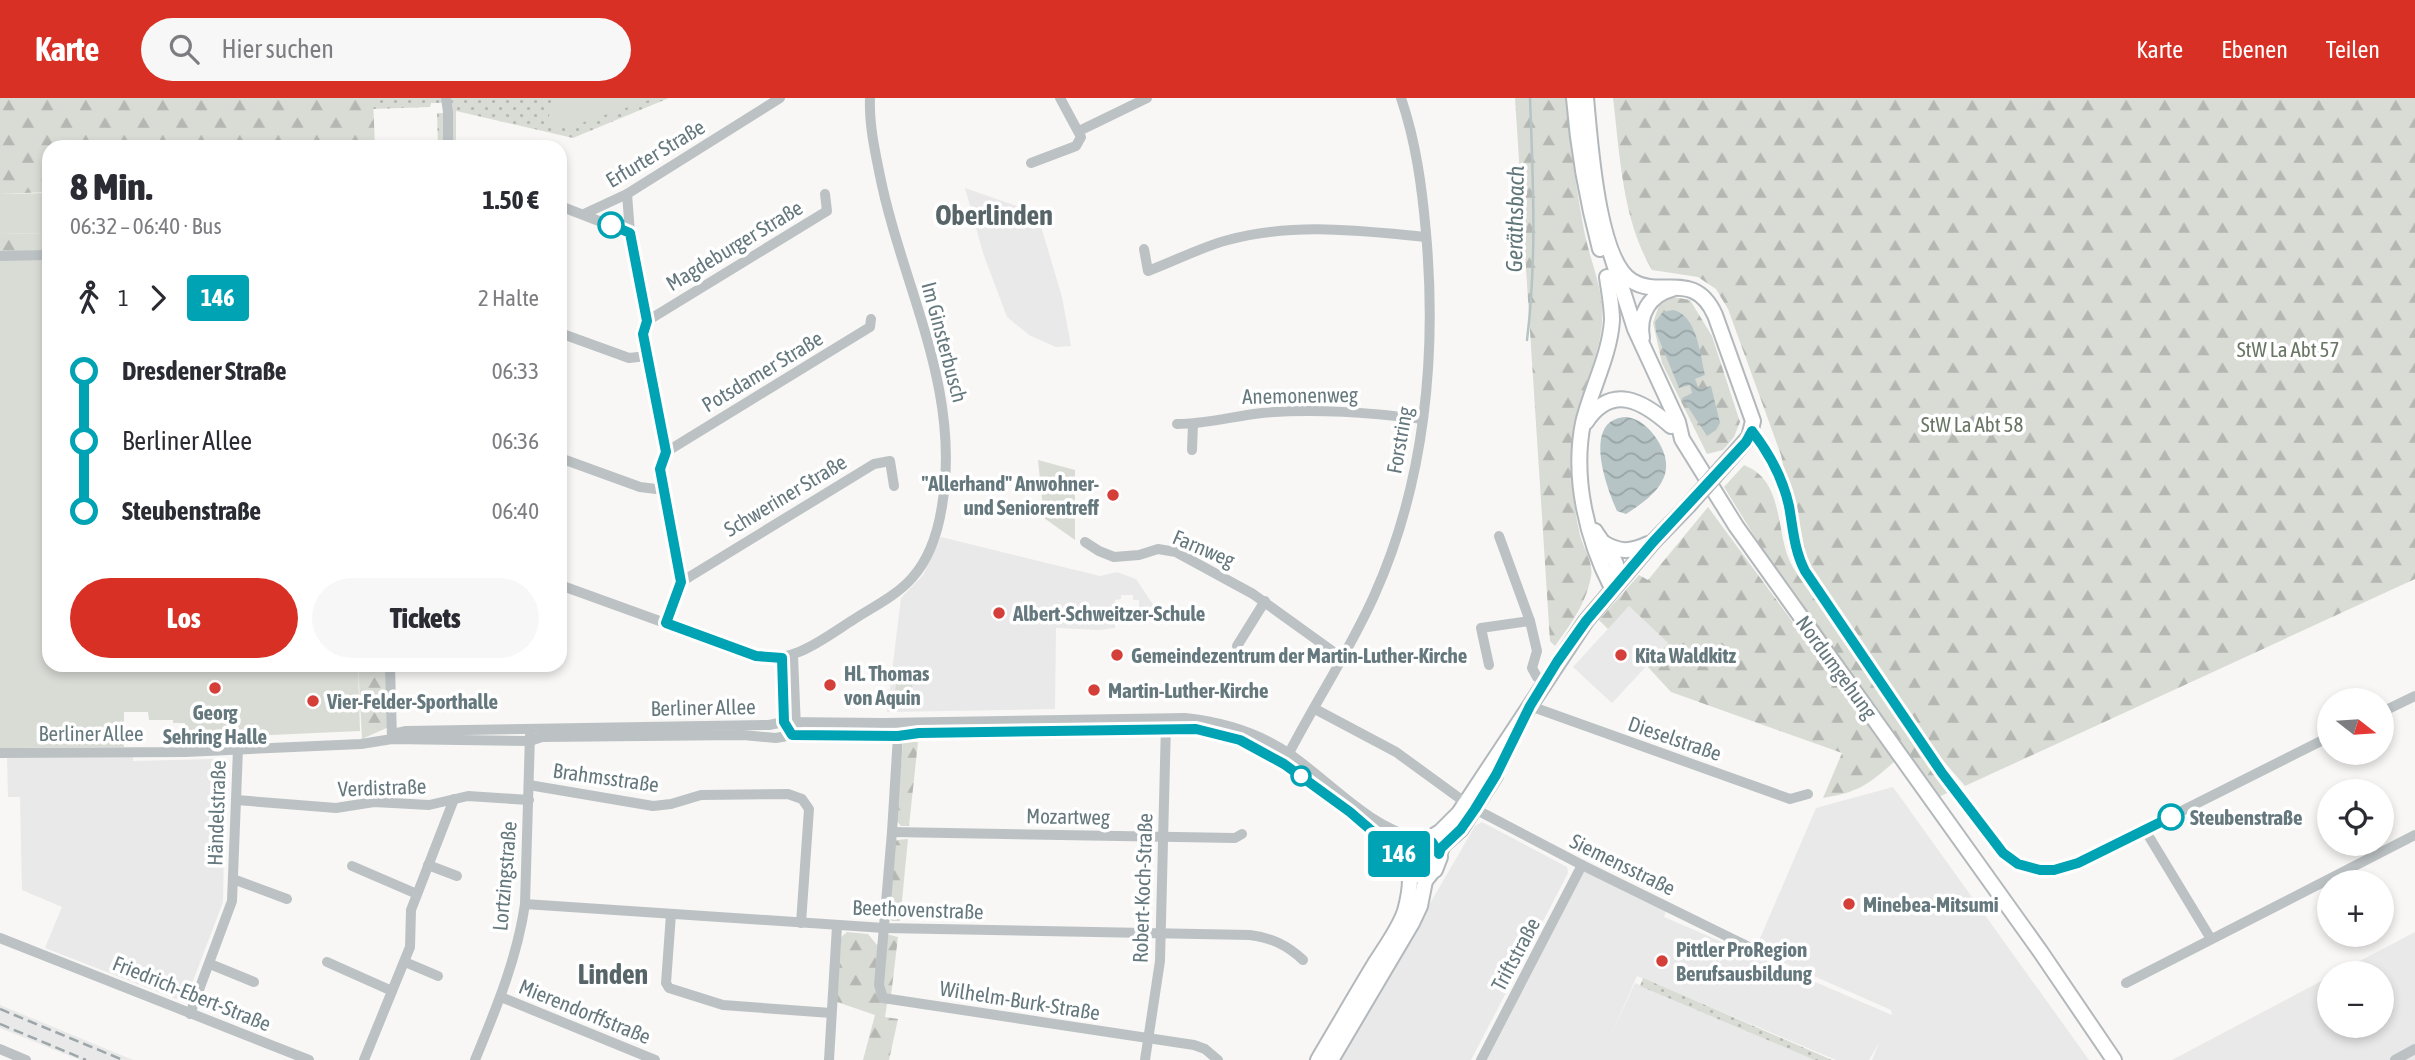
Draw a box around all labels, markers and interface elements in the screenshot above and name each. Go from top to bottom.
search box [141,18,631,81]
text: Karte [35,30,99,68]
icon: search [165,30,203,68]
text: Hier suchen [221,34,334,64]
text: Karte [2136,36,2183,63]
text: Ebenen [2221,36,2288,63]
text: Teilen [2326,36,2380,63]
street label: Erfurter Straße [601,114,709,192]
text: 8 Min. [70,165,152,208]
water label: Geräthsbach [1501,165,1529,273]
text: 1.50 € [482,185,539,215]
street label: Magdeburger Straße [662,195,806,295]
district label: Oberlinden [935,199,1053,231]
unlabelled marker [598,212,624,238]
text: 06:32 – 06:40 · Bus [70,213,222,239]
icon: walk [70,279,108,317]
icon: forward [139,279,177,317]
street label: Im Ginsterbusch [917,279,973,405]
text: 146 [201,284,235,311]
text: 1 [118,285,129,311]
text: 2 Halte [478,285,539,311]
street label: Potsdamer Straße [697,326,827,416]
park label: StW La Abt 57 [2237,337,2339,361]
text: Dresdener Straße [122,356,287,386]
text: 06:33 [492,358,539,384]
street label: Anemonenweg [1242,382,1358,408]
street label: Forstring [1381,405,1417,475]
park label: StW La Abt 58 [1921,412,2023,436]
text: Berliner Allee [122,426,252,456]
text: 06:36 [492,428,539,454]
street label: Schweriner Straße [720,449,850,541]
place label: "Allerhand" Anwohner- und Seniorentreff [921,471,1100,519]
marker: "Allerhand" Anwohner- und Seniorentreff [1105,487,1121,503]
text: Steubenstraße [122,496,261,526]
text: 06:40 [492,498,539,524]
street label: Farnweg [1169,524,1239,572]
button: Los [70,578,298,658]
button: Tickets [312,578,539,658]
place label: Albert-Schweitzer-Schule [1012,601,1205,625]
marker: Albert-Schweitzer-Schule [991,605,1007,621]
street label: Nordumgehung [1792,611,1882,723]
place label: Gemeindezentrum der Martin-Luther-Kirche [1131,643,1467,667]
place label: Kita Waldkitz [1635,643,1736,667]
marker: Gemeindezentrum der Martin-Luther-Kirche [1109,647,1125,663]
marker: Kita Waldkitz [1613,647,1629,663]
place label: Hl. Thomas von Aquin [844,661,930,709]
marker: Hl. Thomas von Aquin [822,677,838,693]
place label: Martin-Luther-Kirche [1108,678,1268,702]
marker: Georg Sehring Halle [207,680,223,696]
marker: Martin-Luther-Kirche [1086,682,1102,698]
north arrow [2317,688,2394,765]
map controls [2317,688,2394,1038]
place label: Vier-Felder-Sporthalle [326,689,498,713]
marker: Vier-Felder-Sporthalle [305,693,321,709]
street label: Berliner Allee [650,694,756,720]
place label: Georg Sehring Halle [163,700,267,748]
street label: Dieselstraße [1625,711,1725,765]
street label: Berliner Allee [38,721,144,745]
street label: Brahmsstraße [552,758,660,796]
street label: Händelstraße [202,760,230,866]
unlabelled marker [1291,766,1311,786]
street label: Verdistraße [337,773,427,801]
button: locate [2317,779,2394,856]
street label: Mozartweg [1026,803,1110,829]
marker: Steubenstraße [2158,804,2184,830]
place label: Steubenstraße [2190,805,2302,829]
street label: Robert-Koch-Straße [1127,813,1157,963]
street label: Lortzingstraße [487,820,521,932]
street label: Siemensstraße [1567,828,1679,900]
line badge: 146 [1359,831,1439,877]
text: 146 [1382,840,1416,867]
button: + [2317,870,2394,947]
place label: Minebea-Mitsumi [1863,892,1999,916]
street label: Beethovenstraße [852,895,984,923]
marker: Minebea-Mitsumi [1841,896,1857,912]
street label: Triftstraße [1486,913,1544,995]
place label: Pittler ProRegion Berufsausbildung [1676,937,1813,985]
street label: Friedrich-Ebert-Straße [110,950,274,1036]
marker: Pittler ProRegion Berufsausbildung [1654,953,1670,969]
district label: Linden [578,958,648,990]
button: − [2317,961,2394,1038]
street label: Mierendorffstraße [516,974,654,1048]
street label: Wilhelm-Burk-Straße [938,975,1102,1025]

